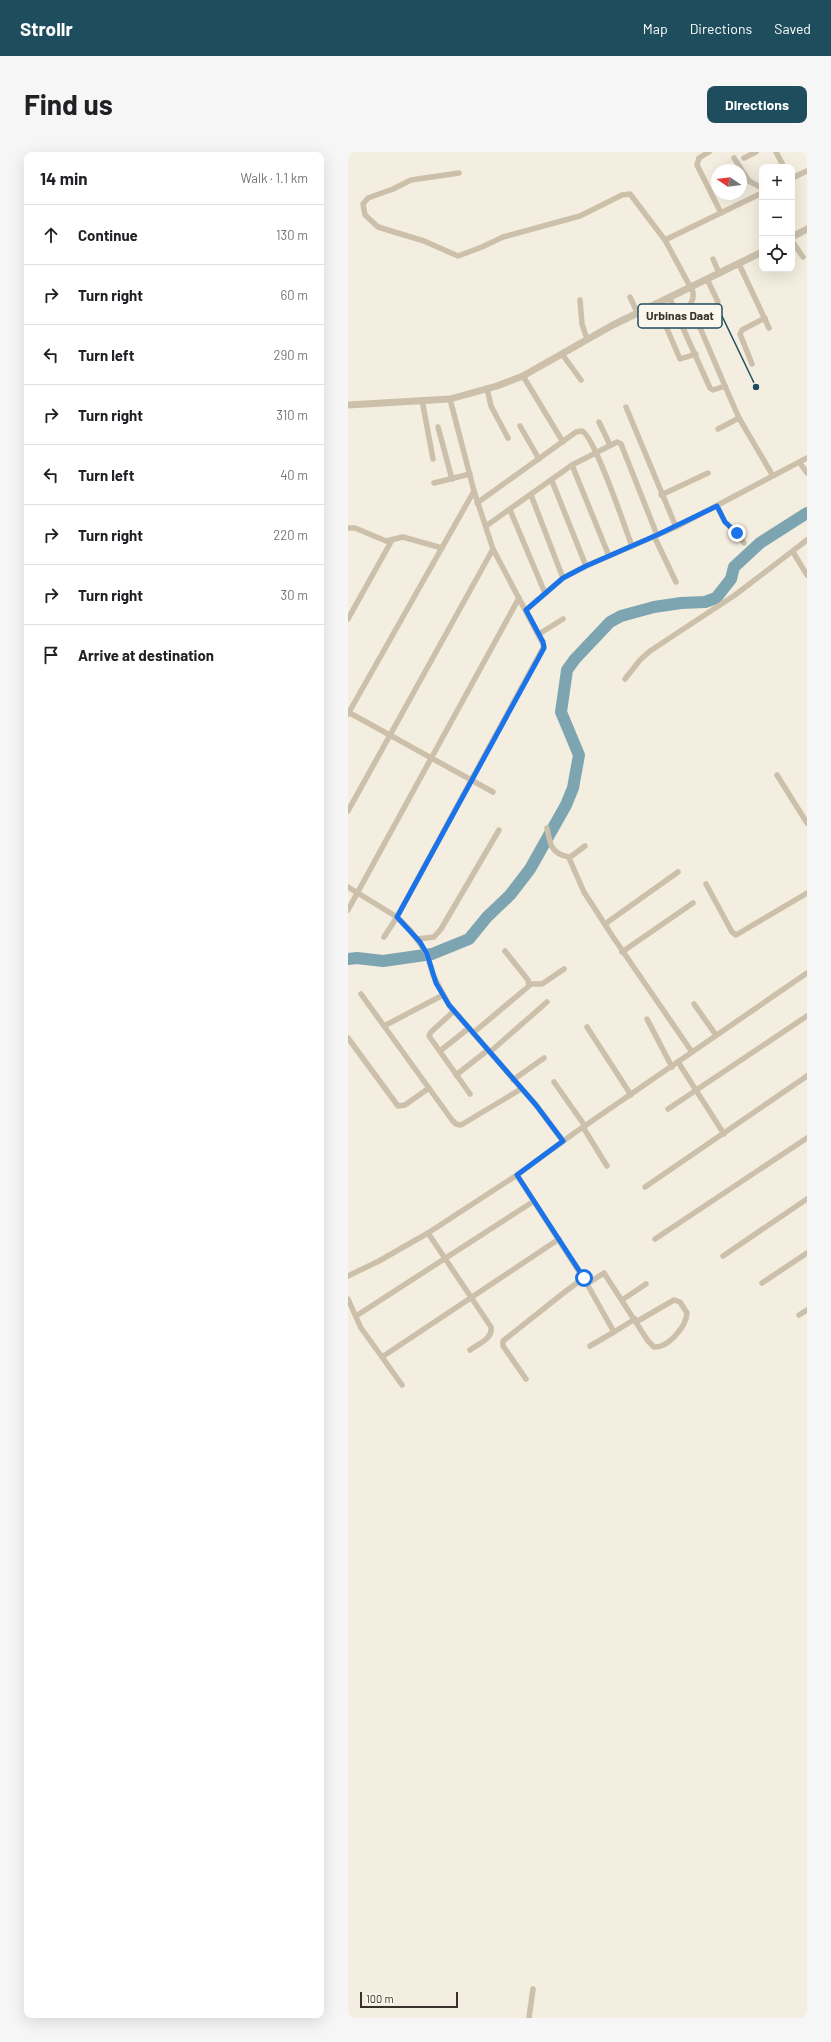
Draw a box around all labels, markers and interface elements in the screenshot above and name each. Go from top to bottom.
text: Strollr [20,17,73,40]
text: Map [643,20,668,37]
text: Directions [690,20,752,37]
text: Saved [774,20,811,37]
button: Directions [707,86,807,123]
text: Find us [24,87,113,121]
north arrow [711,164,747,200]
map controls [759,164,795,272]
button: + [759,164,795,200]
text: 14 min [40,168,88,188]
text: Walk · 1.1 km [241,170,308,186]
button: − [759,200,795,236]
icon: ahead [40,224,62,246]
text: Continue [78,226,138,244]
text: 130 m [276,227,308,243]
button: locate [759,236,795,272]
icon: right [40,284,62,306]
text: Turn right [78,286,143,304]
text: 60 m [281,287,308,303]
callout: Urbinas Daat [638,304,722,328]
text: Urbinas Daat [646,308,714,322]
icon: left [40,344,62,366]
text: Turn left [78,346,134,364]
text: 290 m [274,347,308,363]
icon: right [40,404,62,426]
text: Turn right [78,406,143,424]
text: 310 m [276,407,308,423]
icon: left [40,464,62,486]
text: Turn left [78,466,134,484]
text: 40 m [280,467,308,483]
icon: right [40,524,62,546]
route end [728,524,746,542]
text: Turn right [78,526,143,544]
text: 220 m [273,527,308,543]
icon: right [40,584,62,606]
text: Turn right [78,586,143,604]
text: 30 m [281,587,308,603]
icon: arrive [40,644,62,666]
text: Arrive at destination [78,646,214,664]
route start [575,1269,593,1287]
scale bar [360,1990,458,2009]
text: 100 m [366,1992,394,2005]

